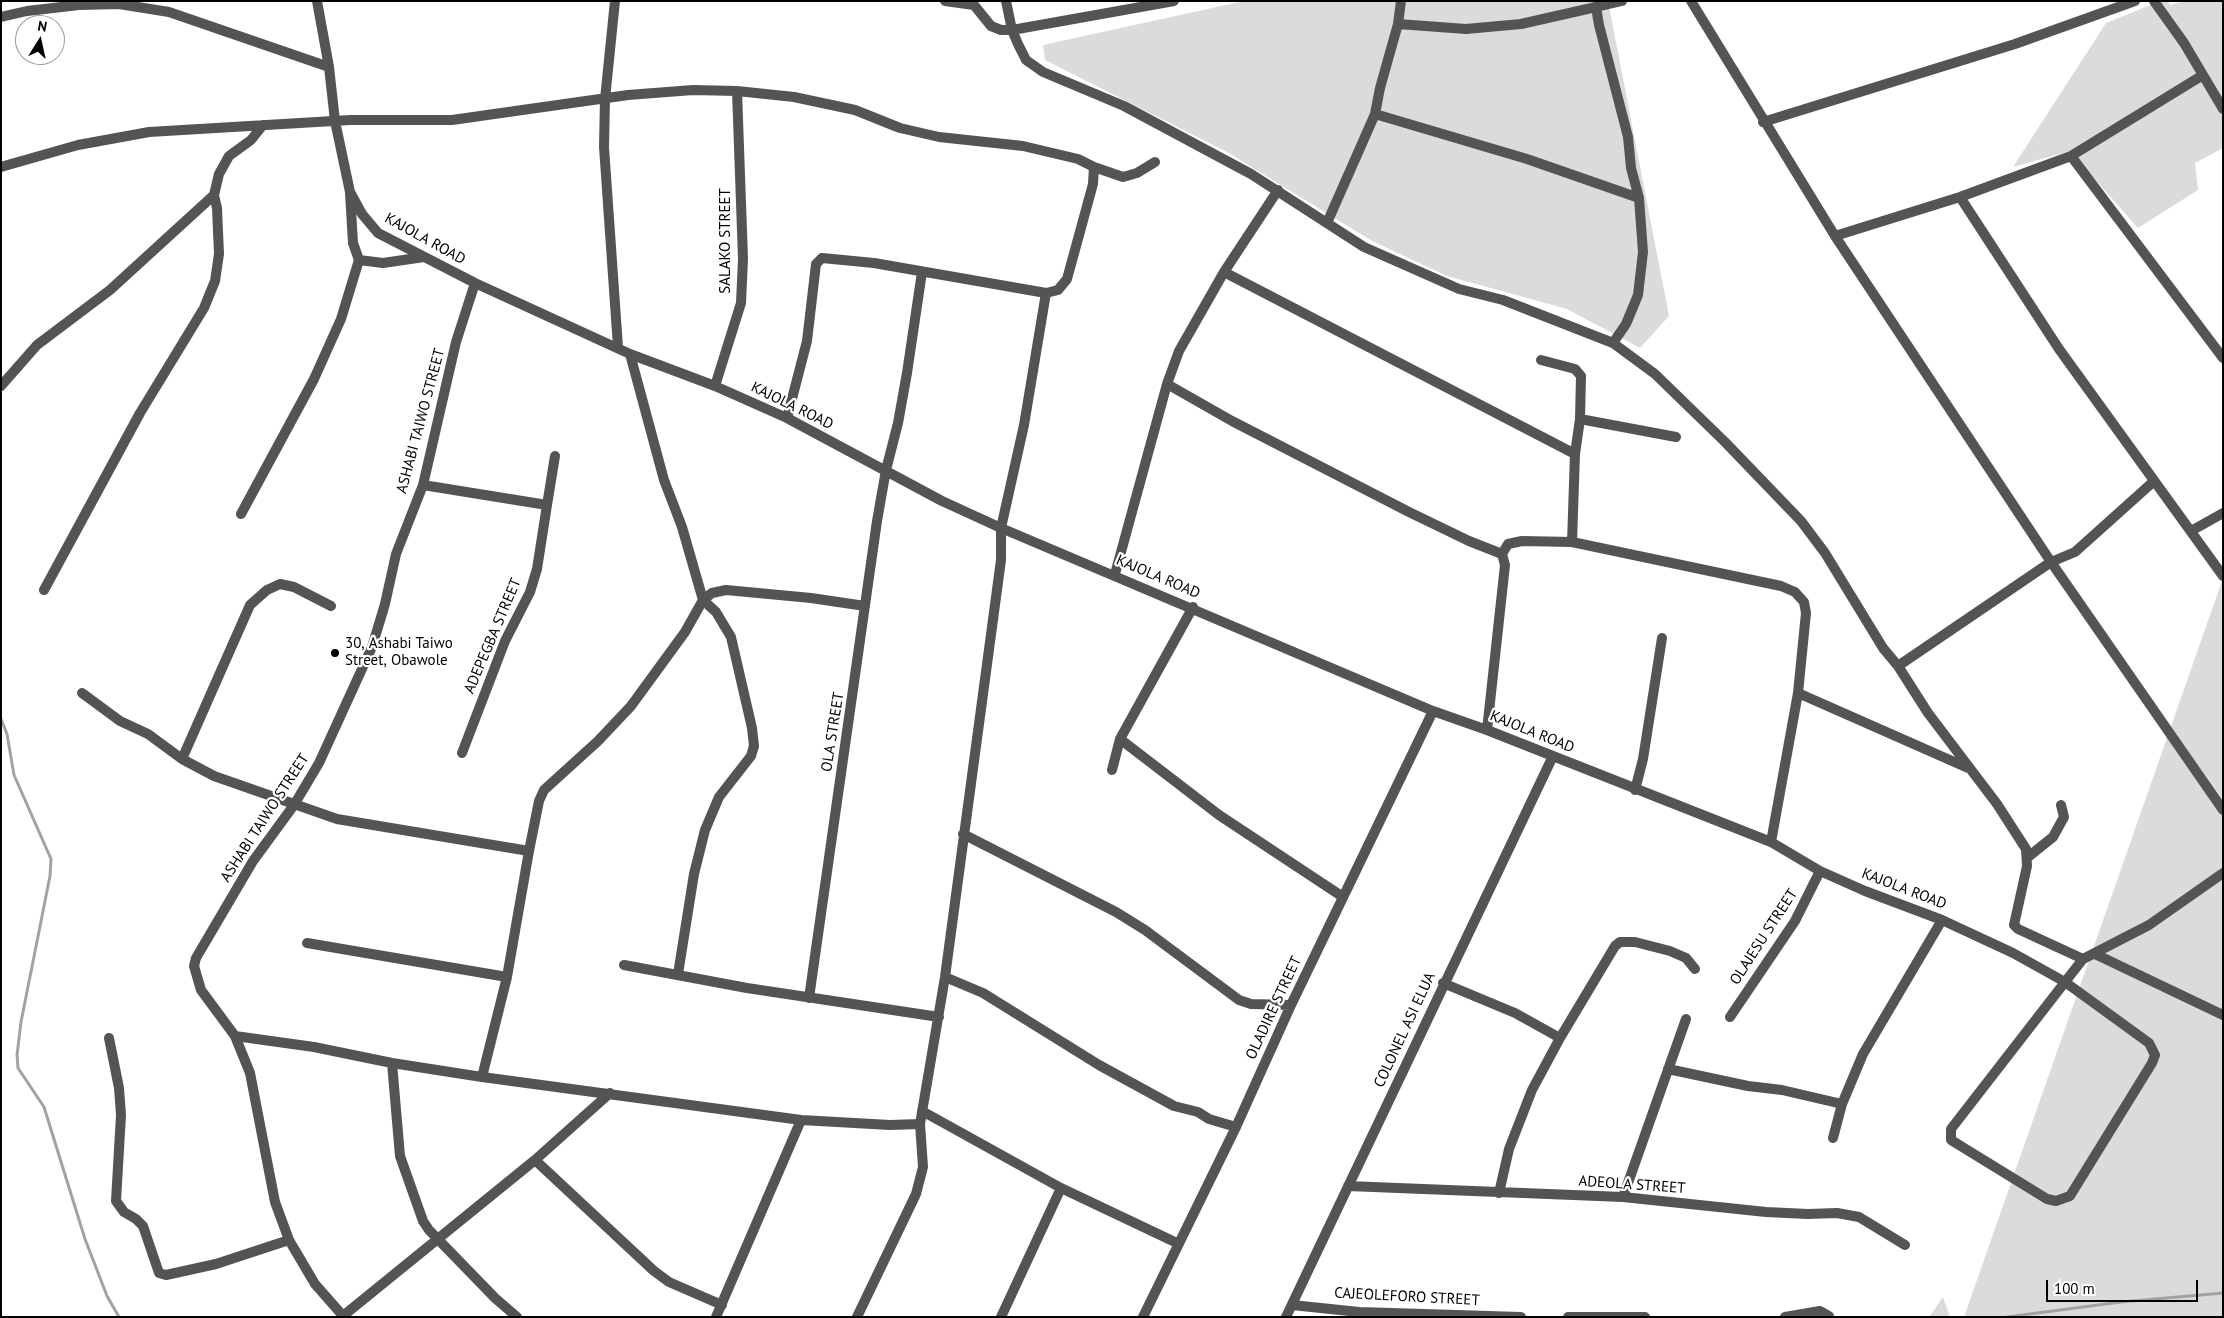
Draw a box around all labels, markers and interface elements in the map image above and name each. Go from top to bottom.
north arrow [15,15,65,65]
text: N [36,17,49,36]
street label: SALAKO STREET [717,188,735,294]
street label: KAJOLA ROAD [382,209,468,269]
street label: ASHABI TAIWO STREET [393,347,449,495]
street label: KAJOLA ROAD [748,378,836,434]
street label: KAJOLA ROAD [1113,551,1203,603]
street label: ADEPEGBA STREET [461,576,525,696]
place label: 30, Ashabi Taiwo Street, Obawole [345,635,453,670]
marker: 30, Ashabi Taiwo Street, Obawole [329,647,341,659]
street label: OLA STREET [818,691,848,773]
street label: KAJOLA ROAD [1487,707,1577,757]
street label: ASHABI TAIWO STREET [217,751,313,885]
street label: KAJOLA ROAD [1859,865,1949,913]
street label: OLAJESU STREET [1726,886,1802,988]
street label: OLADIRE STREET [1242,954,1306,1062]
street label: COLONEL ASI ELUA [1370,970,1440,1090]
street label: ADEOLA STREET [1578,1172,1686,1198]
scale bar [2049,1270,2202,1302]
text: 100 m [2054,1279,2095,1298]
street label: CAJEOLEFORO STREET [1334,1284,1480,1310]

